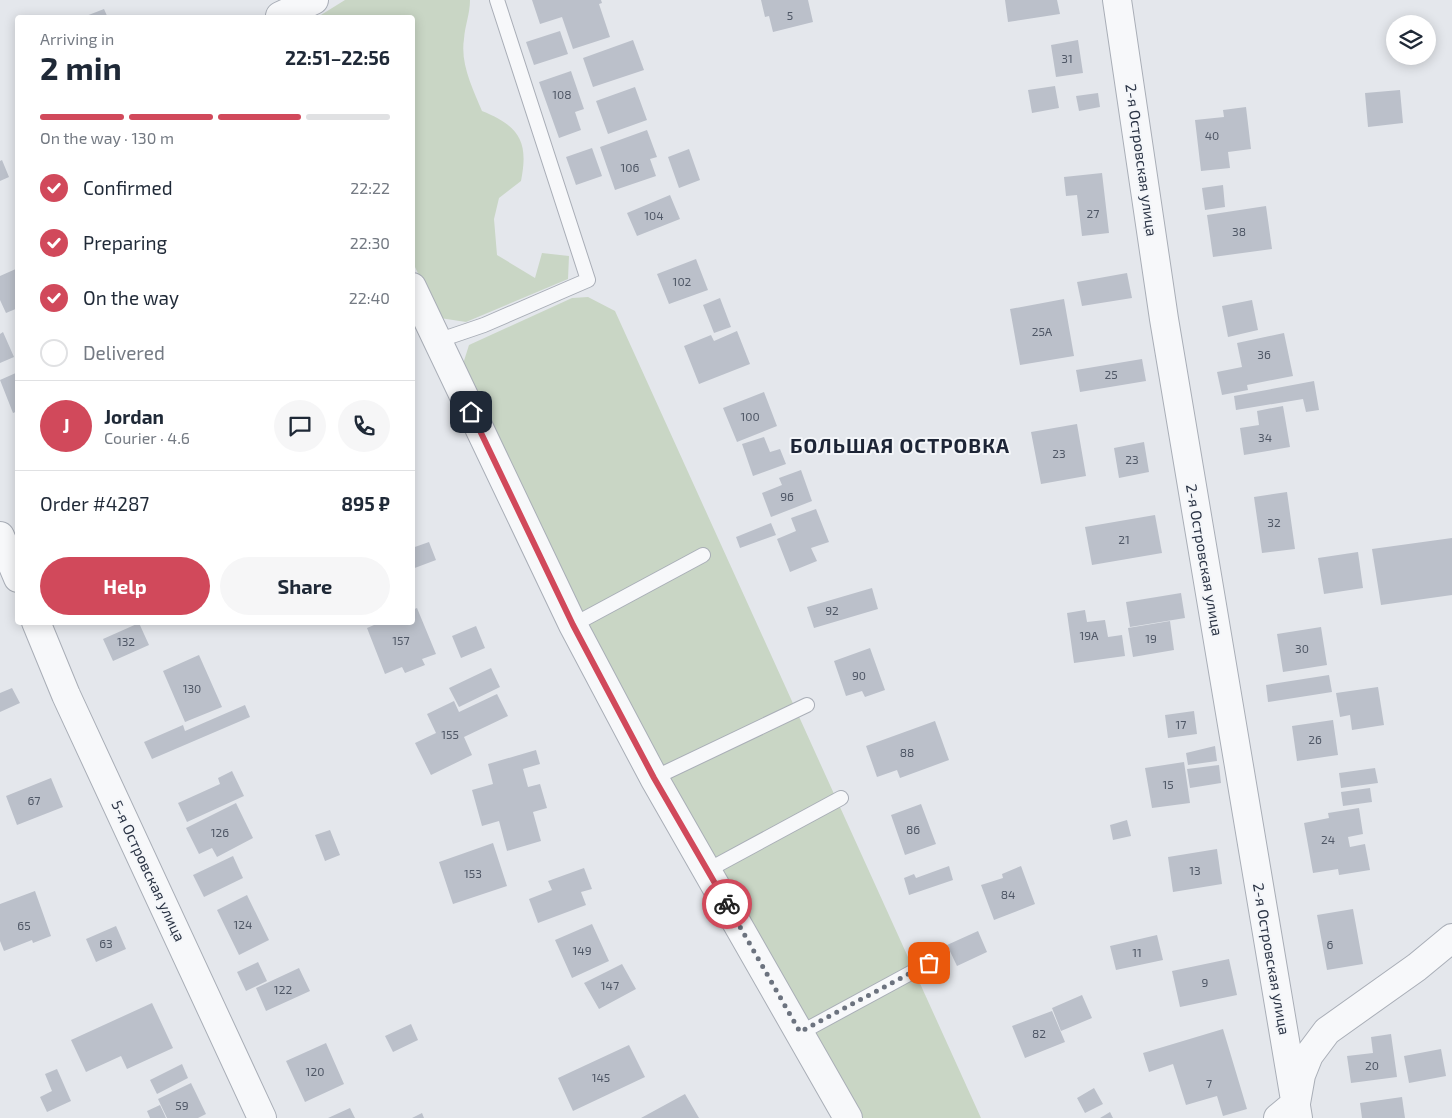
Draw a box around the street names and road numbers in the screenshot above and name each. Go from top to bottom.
street label: 2-я Островская улица [1121,82,1162,238]
street label: 2-я Островская улица [1182,482,1227,637]
street label: 5-я Островская улица [107,797,190,944]
street label: 2-я Островская улица [1249,881,1294,1036]

